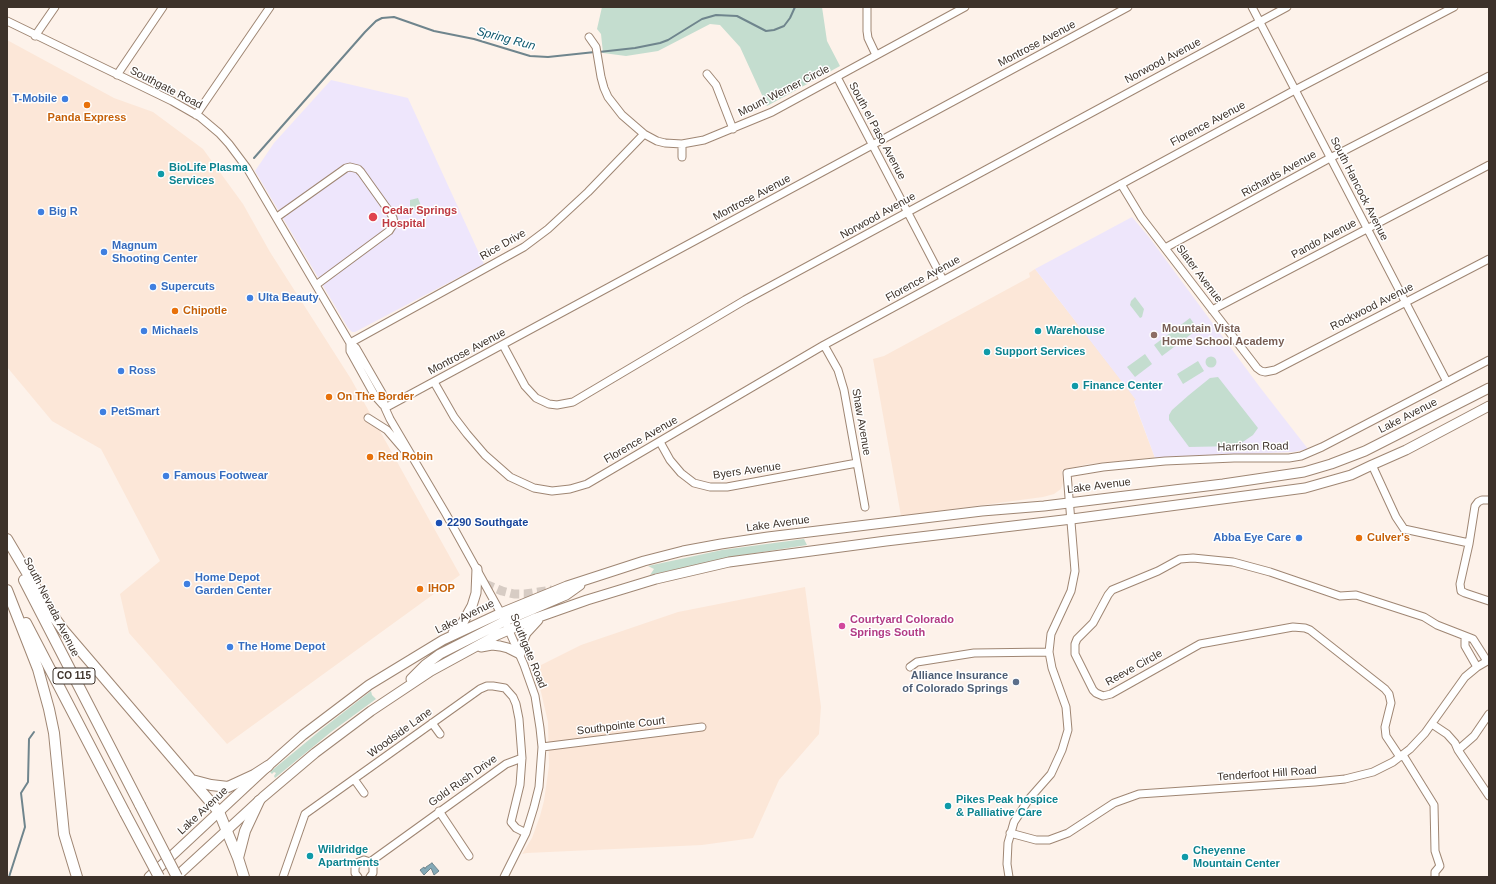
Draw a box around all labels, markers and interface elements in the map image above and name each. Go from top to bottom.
street label: Montrose Avenue [996,18,1078,70]
water label: Spring Run [475,24,537,54]
street label: Norwood Avenue [1123,35,1203,87]
street label: Mount Werner Circle [736,62,832,120]
street label: Southgate Road [128,64,204,112]
street label: South el Paso Avenue [846,80,908,182]
place label: T-Mobile [12,92,57,106]
marker: T-Mobile [60,94,70,104]
street label: Florence Avenue [1168,99,1248,149]
marker: Panda Express [82,100,92,110]
place label: Panda Express [48,111,126,125]
street label: South Hancock Avenue [1327,135,1391,243]
street label: Richards Avenue [1239,148,1319,200]
place label: BioLife Plasma Services [169,161,248,187]
marker: BioLife Plasma Services [156,169,166,179]
street label: Montrose Avenue [711,172,793,224]
street label: Norwood Avenue [838,190,918,242]
place label: Cedar Springs Hospital [382,204,457,230]
place label: Big R [49,205,78,219]
marker: Big R [36,207,46,217]
marker: Cedar Springs Hospital [367,211,379,223]
street label: Pando Avenue [1289,216,1359,262]
street label: Rice Drive [478,227,528,263]
place label: Magnum Shooting Center [112,239,198,265]
street label: Slater Avenue [1173,243,1225,305]
marker: Magnum Shooting Center [99,247,109,257]
street label: Florence Avenue [884,253,962,305]
place label: Supercuts [161,280,215,294]
street label: Rockwood Avenue [1328,280,1416,334]
marker: Supercuts [148,282,158,292]
place label: Ulta Beauty [258,291,319,305]
marker: Ulta Beauty [245,293,255,303]
place label: Chipotle [183,304,227,318]
marker: Chipotle [170,306,180,316]
place label: Mountain Vista Home School Academy [1162,322,1284,348]
place label: Michaels [152,324,198,338]
place label: Warehouse [1046,324,1105,338]
marker: Michaels [139,326,149,336]
street label: Montrose Avenue [426,326,508,378]
marker: Warehouse [1033,326,1043,336]
marker: Mountain Vista Home School Academy [1149,330,1159,340]
place label: Support Services [995,345,1085,359]
marker: Support Services [982,347,992,357]
place label: Ross [129,364,156,378]
marker: Ross [116,366,126,376]
place label: Finance Center [1083,379,1162,393]
marker: Finance Center [1070,381,1080,391]
street label: Shaw Avenue [849,388,873,456]
place label: On The Border [337,390,414,404]
marker: On The Border [324,392,334,402]
street label: Lake Avenue [1376,396,1440,436]
place label: PetSmart [111,405,159,419]
marker: PetSmart [98,407,108,417]
street label: Florence Avenue [602,414,680,466]
street label: Harrison Road [1217,440,1289,454]
place label: Red Robin [378,450,433,464]
marker: Red Robin [365,452,375,462]
street label: Byers Avenue [712,460,782,482]
place label: Famous Footwear [174,469,268,483]
marker: Famous Footwear [161,471,171,481]
street label: Lake Avenue [1066,476,1132,496]
street label: Lake Avenue [745,513,811,535]
place label: 2290 Southgate [447,516,528,530]
marker: 2290 Southgate [434,518,444,528]
place label: Abba Eye Care [1213,531,1291,545]
place label: Culver's [1367,531,1410,545]
marker: Abba Eye Care [1294,533,1304,543]
marker: Culver's [1354,533,1364,543]
street label: South Nevada Avenue [20,555,82,659]
place label: Home Depot Garden Center [195,571,271,597]
marker: Home Depot Garden Center [182,579,192,589]
place label: IHOP [428,582,455,596]
marker: IHOP [415,584,425,594]
street label: Lake Avenue [433,597,497,637]
street label: Southgate Road [507,612,549,690]
place label: Courtyard Colorado Springs South [850,613,954,639]
marker: Courtyard Colorado Springs South [837,621,847,631]
place label: The Home Depot [238,640,325,654]
marker: The Home Depot [225,642,235,652]
street label: Reeve Circle [1103,647,1165,689]
road number: CO 115 [53,668,95,684]
place label: Alliance Insurance of Colorado Springs [902,669,1008,695]
marker: Alliance Insurance of Colorado Springs [1011,677,1021,687]
street label: Woodside Lane [365,705,435,761]
street label: Southpointe Court [576,714,666,738]
street label: Gold Rush Drive [426,752,500,810]
street label: Tenderfoot Hill Road [1217,764,1317,784]
street label: Lake Avenue [175,784,231,838]
place label: Pikes Peak hospice & Palliative Care [956,793,1058,819]
marker: Pikes Peak hospice & Palliative Care [943,801,953,811]
place label: Wildridge Apartments [318,843,379,869]
place label: Cheyenne Mountain Center [1193,844,1280,870]
marker: Wildridge Apartments [305,851,315,861]
marker: Cheyenne Mountain Center [1180,852,1190,862]

